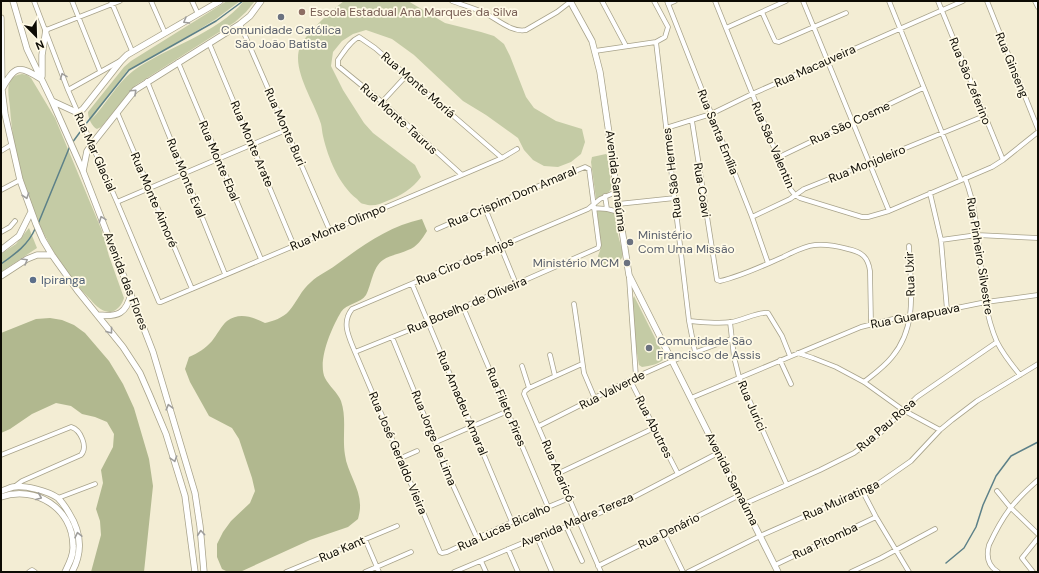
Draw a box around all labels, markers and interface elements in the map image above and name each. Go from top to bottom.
place label: Escola Estadual Ana Marques da Silva [310,4,518,20]
marker: Escola Estadual Ana Marques da Silva [297,7,307,17]
marker: Comunidade Católica São João Batista [276,12,286,22]
north arrow [16,16,56,56]
one-way arrow [183,16,190,23]
place label: Comunidade Católica São João Batista [221,22,341,52]
street label: Rua Ginseng [992,30,1032,100]
street label: Rua São Zeferino [945,35,995,127]
text: N [33,37,46,53]
street label: Rua Macauveira [772,41,858,91]
street label: Rua Monte Moriá [377,48,459,122]
one-way arrow [59,72,67,79]
street label: Rua Monte Taurus [357,80,441,158]
street label: Rua Monte Buri [261,85,309,169]
street label: Rua Santa Emília [694,87,742,177]
one-way arrow [129,89,137,97]
street label: Rua São Cosme [807,97,893,149]
street label: Rua Monte Arate [227,98,278,190]
street label: Rua São Valentin [748,99,798,191]
street label: Rua Mar Glacial [70,110,120,194]
street label: Rua Monte Ebal [195,118,243,204]
street label: Rua São Hermes [659,127,685,219]
street label: Avenida Samaúma [602,129,630,233]
street label: Rua Monte Eval [163,136,209,220]
street label: Rua Monjoleiro [826,141,908,187]
street label: Rua Monte Aimoré [127,150,181,250]
street label: Rua Coavi [690,162,714,219]
street label: Rua Crispim Dom Amaral [445,163,579,231]
one-way arrow [21,192,29,199]
street label: Rua Pinheiro Silvestre [963,196,997,316]
street label: Rua Monte Olimpo [288,200,388,254]
one-way arrow [99,216,107,223]
place label: Ministério Com Uma Missão [638,227,735,257]
street label: Avenida das Flores [100,230,152,332]
street label: Rua Ciro dos Anjos [414,233,516,289]
marker: Ministério Com Uma Missão [625,237,635,247]
street label: Rua Uxir [901,251,919,297]
place label: Ministério MCM [533,255,619,271]
one-way arrow [21,258,28,265]
marker: Ministério MCM [622,258,632,268]
place label: Ipiranga [41,272,85,288]
street label: Rua Botelho de Oliveira [405,273,529,337]
marker: Ipiranga [28,275,38,285]
street label: Rua Guarapuava [869,300,961,332]
one-way arrow [106,326,113,333]
place label: Comunidade São Francisco de Assis [657,333,761,363]
marker: Comunidade São Francisco de Assis [644,343,654,353]
street label: Rua Amadeu Amaral [433,348,491,458]
street label: Rua Fileto Pires [482,365,530,449]
street label: Rua Valverde [576,367,648,413]
street label: Rua Jurici [734,378,770,434]
street label: Rua Jorge de Lima [408,388,460,488]
street label: Rua José Geraldo Vieira [365,389,431,517]
street label: Rua Abutres [631,393,677,461]
street label: Rua Pau Rosa [853,395,919,455]
one-way arrow [165,404,174,411]
street label: Avenida Samaúma [702,430,762,528]
street label: Rua Acaricó [538,437,578,505]
one-way arrow [169,455,178,462]
street label: Rua Muiratinga [800,476,882,524]
street label: Avenida Madre Tereza [518,489,636,551]
one-way arrow [35,493,42,501]
street label: Rua Lucas Bicalho [455,499,553,555]
street label: Rua Denário [636,509,702,553]
street label: Rua Pitomba [790,519,860,563]
one-way arrow [196,530,205,536]
one-way arrow [74,531,83,538]
street label: Rua Kant [317,532,368,566]

